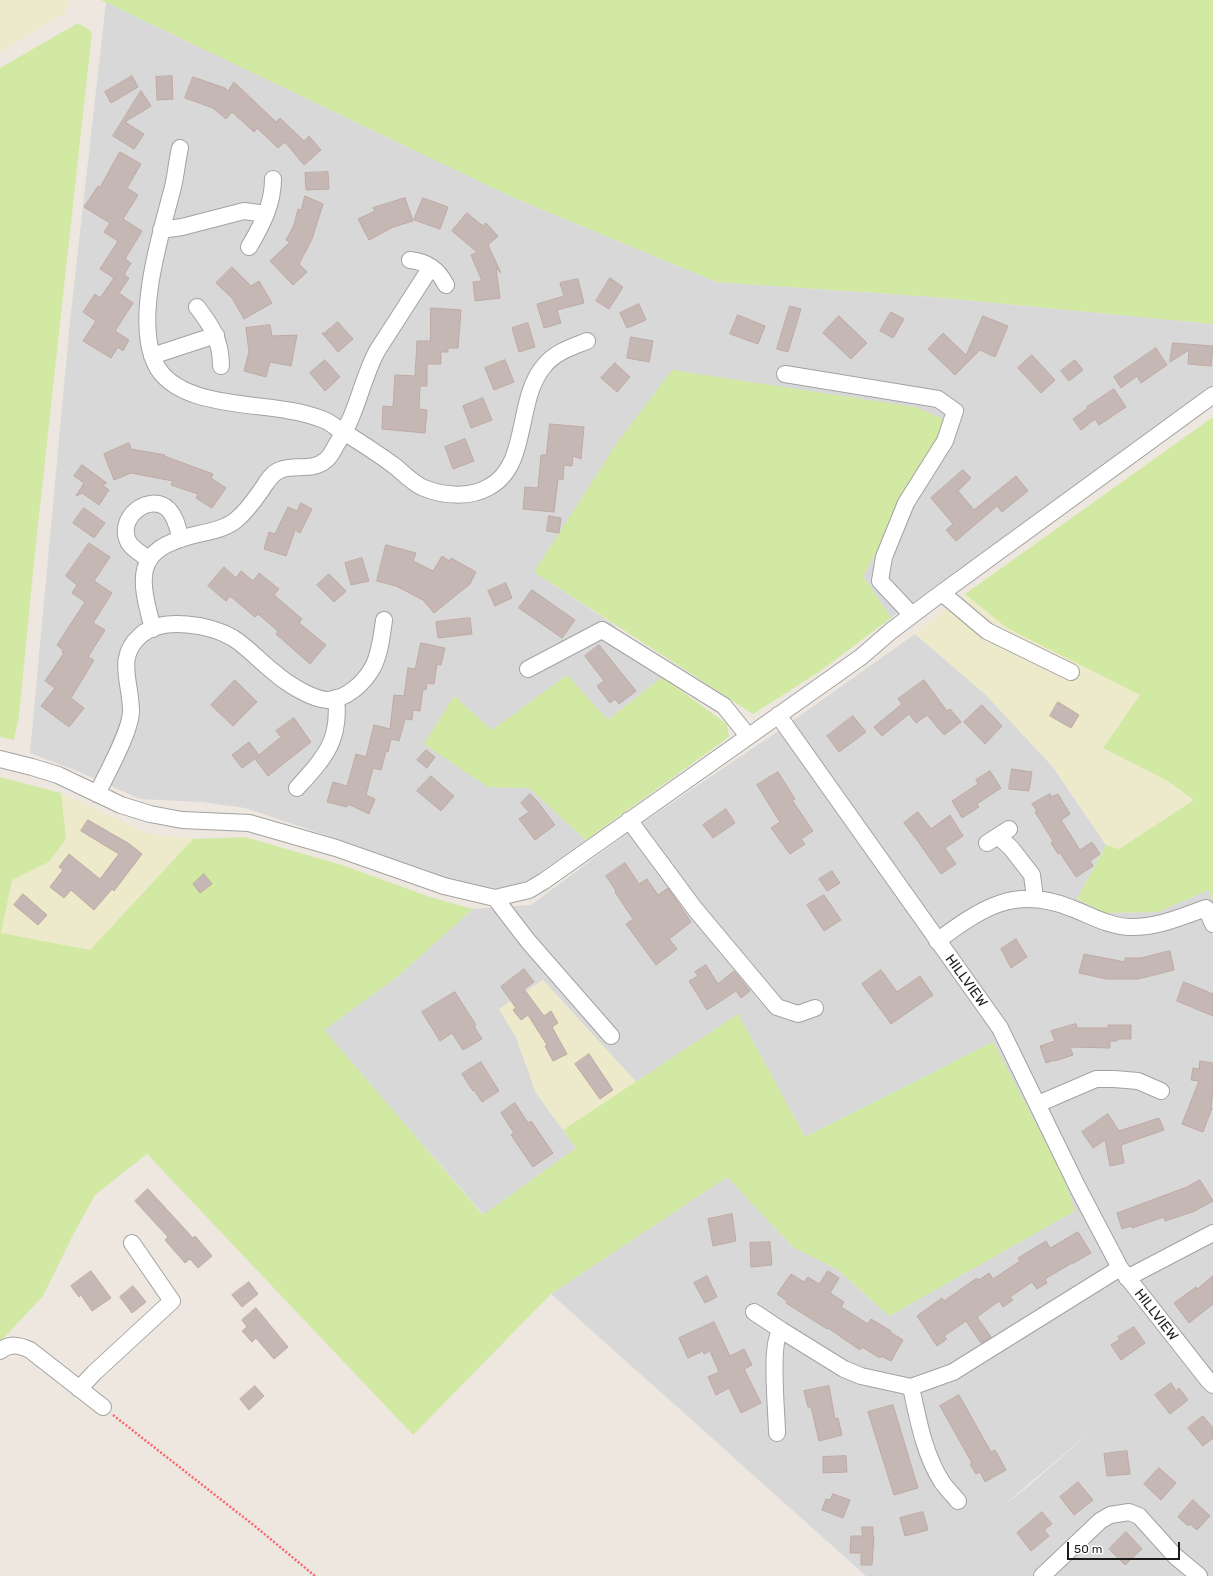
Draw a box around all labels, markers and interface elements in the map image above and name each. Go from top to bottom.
street label: HILLVIEW [941,951,991,1011]
street label: HILLVIEW [1131,1286,1181,1344]
scale bar [1069,1534,1182,1560]
text: 50 m [1074,1542,1102,1556]

